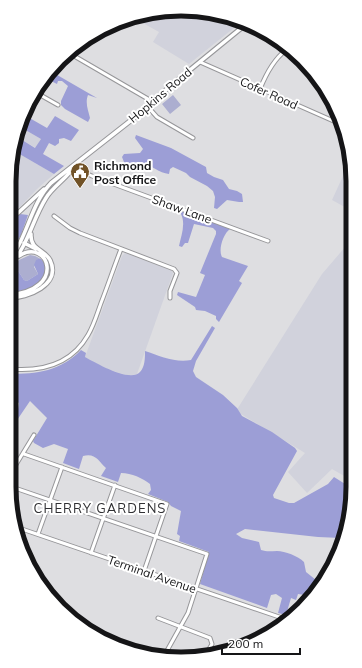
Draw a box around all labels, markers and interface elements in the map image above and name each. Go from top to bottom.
street label: Hopkins Road [125,64,195,126]
street label: Cofer Road [238,74,300,112]
place label: Richmond Post Office [94,158,157,187]
public building icon: Richmond Post Office [69,161,91,189]
street label: Shaw Lane [150,191,214,227]
district label: CHERRY GARDENS [34,500,166,516]
street label: Terminal Avenue [106,552,198,596]
scale bar [222,630,300,656]
text: 200 m [228,636,263,651]

